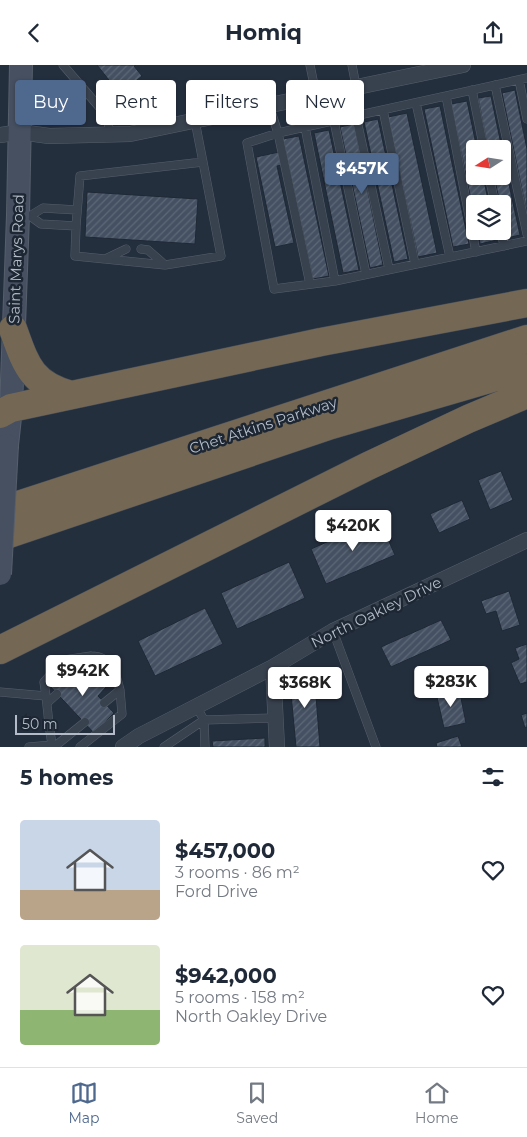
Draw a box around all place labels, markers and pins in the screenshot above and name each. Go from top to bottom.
pin: $457K [327,153,397,195]
pin: $420K [318,509,388,552]
pin: $942K [48,655,118,697]
pin: $283K [416,665,486,708]
pin: $368K [270,667,340,709]

